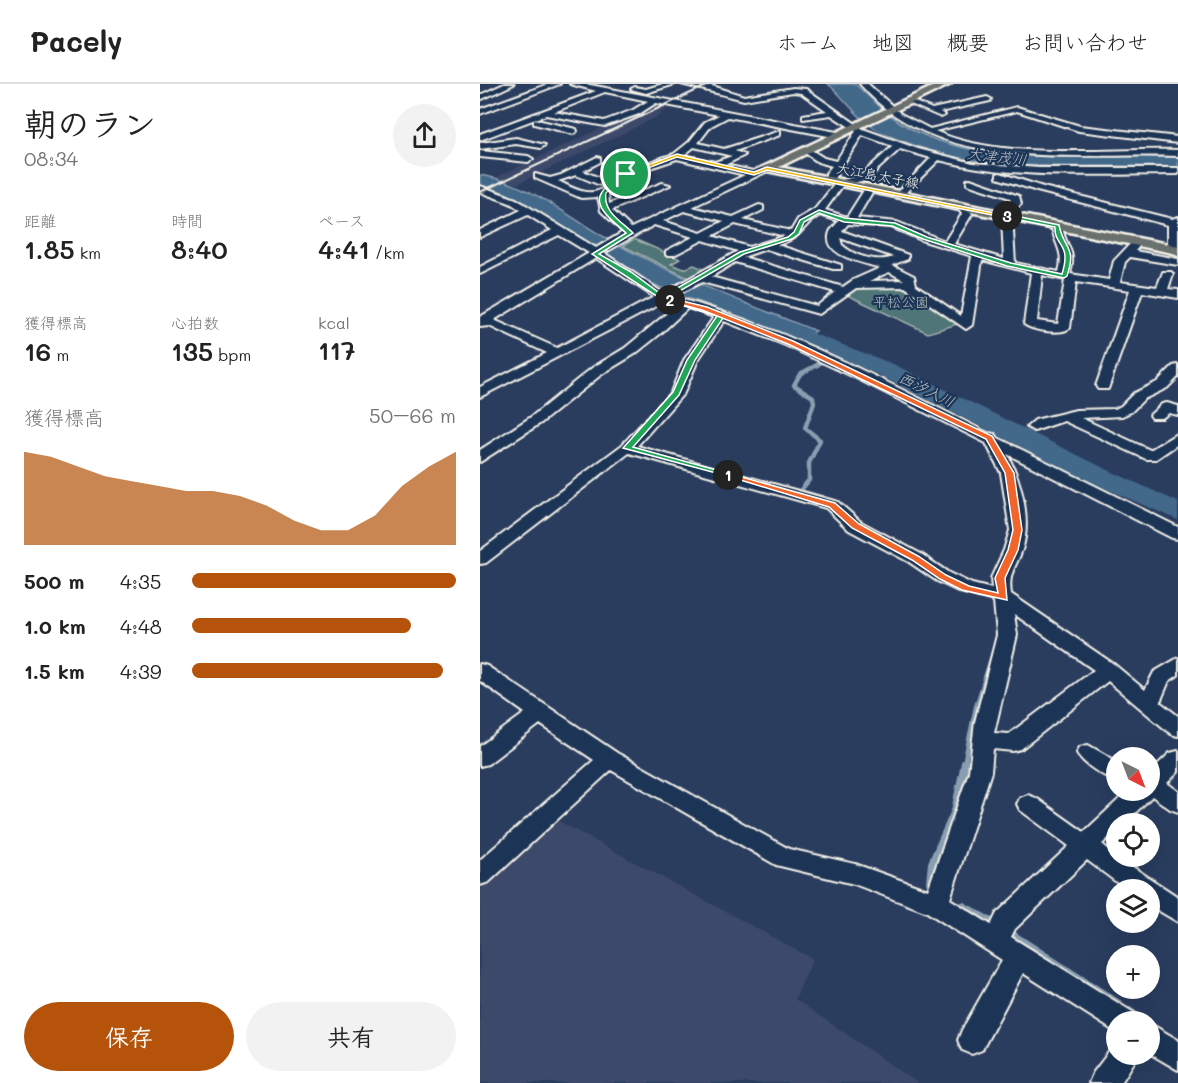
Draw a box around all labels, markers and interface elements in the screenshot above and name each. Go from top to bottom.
text: Pacely [30,23,122,59]
text: ホーム [777,28,839,55]
text: 地図 [872,28,914,55]
text: 概要 [947,28,989,55]
text: お問い合わせ [1022,28,1148,55]
text: 朝のラン [24,101,156,144]
button: share [393,104,456,167]
water label: 大津茂川 [966,142,1028,170]
text: 08:34 [24,145,78,171]
pin [600,148,651,199]
icon: arrive [609,157,642,190]
street label: 大江島太子線 [835,158,921,192]
pin: 3 [992,201,1022,231]
text: 3 [1002,205,1012,226]
text: 距離 [24,210,56,231]
text: 時間 [171,210,203,231]
text: ペース [318,210,365,231]
text: 1.85 [24,232,75,266]
text: 8:40 [171,232,228,266]
text: 4:41 [318,232,370,266]
text: km [75,242,101,263]
text: /km [370,242,405,263]
pin: 2 [655,285,685,315]
text: 2 [666,289,674,310]
park label: 平松公園 [873,292,929,311]
text: 獲得標高 [24,312,88,333]
text: 心拍数 [171,312,219,333]
text: kcal [318,312,350,333]
text: 117 [318,333,356,367]
text: 16 [24,334,51,368]
text: 135 [171,334,213,368]
text: m [51,344,69,365]
text: bpm [213,344,251,365]
water label: 西汐入川 [896,367,958,411]
text: 50–66 m [369,402,456,428]
text: 獲得標高 [24,404,104,430]
pin: 1 [713,460,743,490]
text: 1 [724,464,732,485]
text: 500 m [24,568,84,594]
text: 4:35 [120,568,161,594]
text: 1.0 km [24,613,86,639]
text: 4:48 [120,613,162,639]
text: 1.5 km [24,658,85,684]
text: 4:39 [120,658,161,684]
north arrow [1106,747,1160,801]
map controls [1106,747,1160,1065]
button: locate [1106,813,1160,867]
button: layers [1106,879,1160,933]
button: + [1106,945,1160,999]
button: 保存 [24,1002,234,1071]
button: 共有 [246,1002,456,1071]
button: − [1106,1011,1160,1065]

